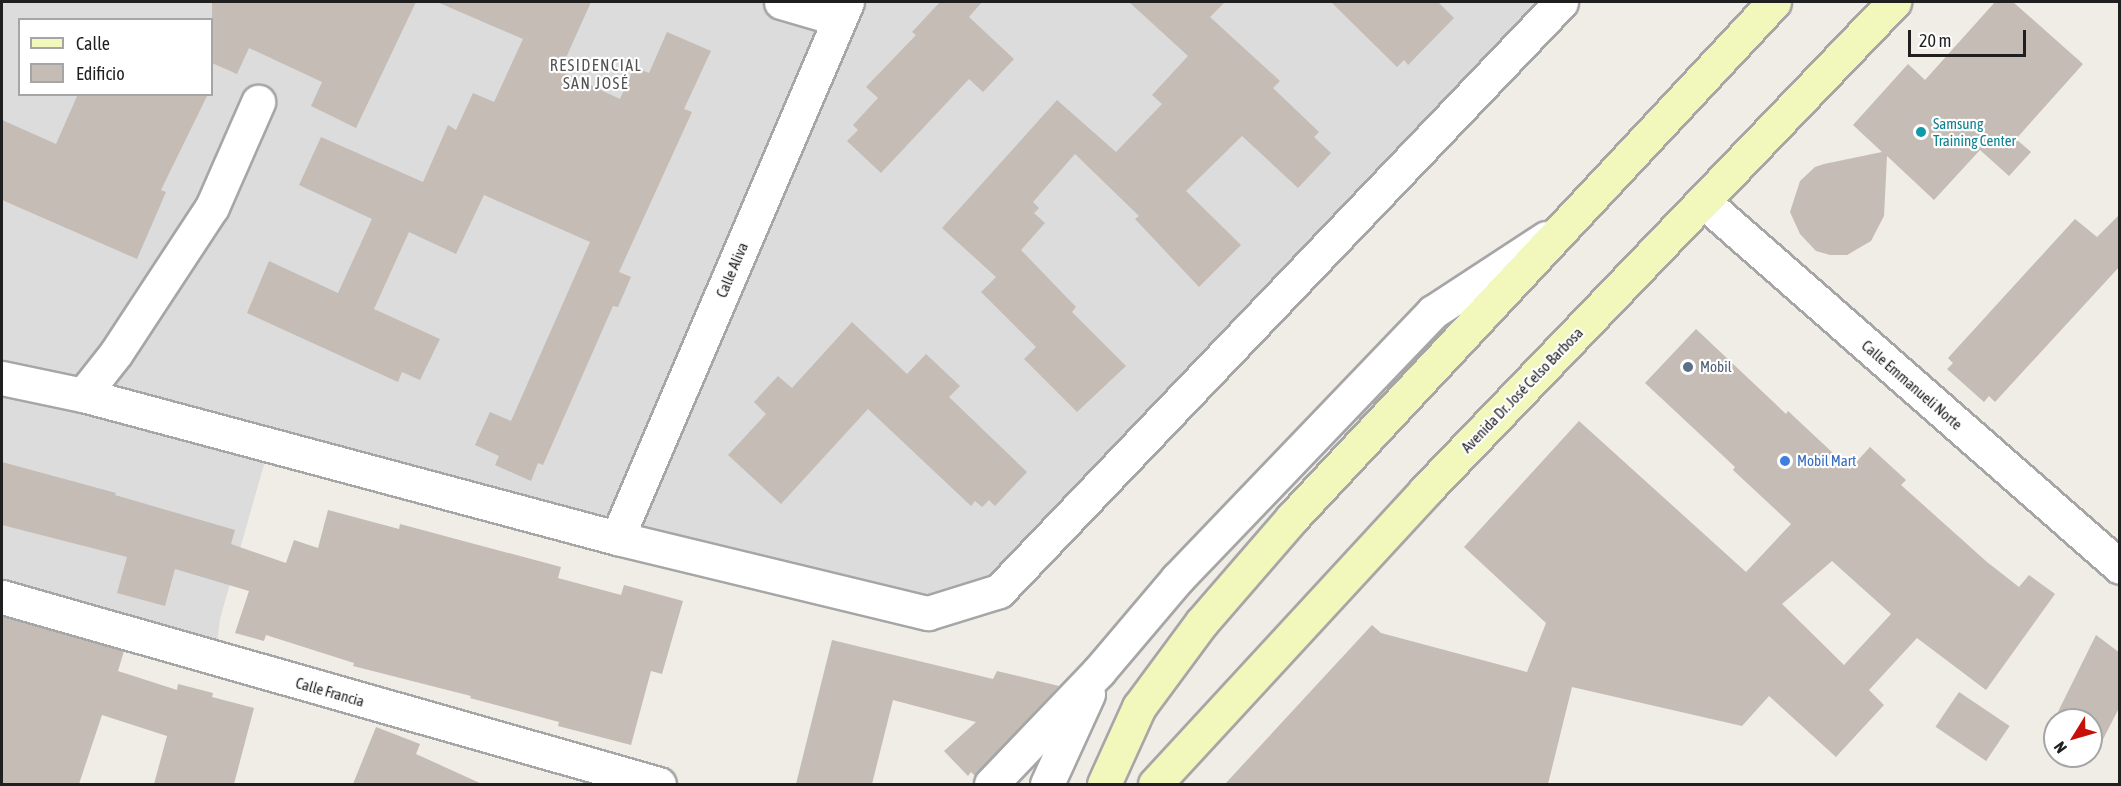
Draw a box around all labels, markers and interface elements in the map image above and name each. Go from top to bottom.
legend [18,18,213,96]
scale bar [1911,18,2030,56]
text: 20 m [1919,30,1951,51]
text: Calle [76,33,110,54]
district label: RESIDENCIAL SAN JOSÉ [550,55,642,93]
text: Edificio [76,63,125,84]
place label: Samsung Training Center [1933,114,2016,149]
marker: Samsung Training Center [1914,125,1928,139]
street label: Calle Aliva [712,240,752,300]
street label: Avenida Dr. José Celso Barbosa [1458,324,1586,456]
street label: Calle Emmanueli Norte [1858,336,1966,434]
place label: Mobil [1700,358,1732,376]
marker: Mobil [1681,360,1695,374]
place label: Mobil Mart [1797,452,1856,470]
marker: Mobil Mart [1778,454,1792,468]
street label: Calle Francia [294,674,366,710]
north arrow [2043,708,2103,768]
text: N [2050,738,2070,757]

